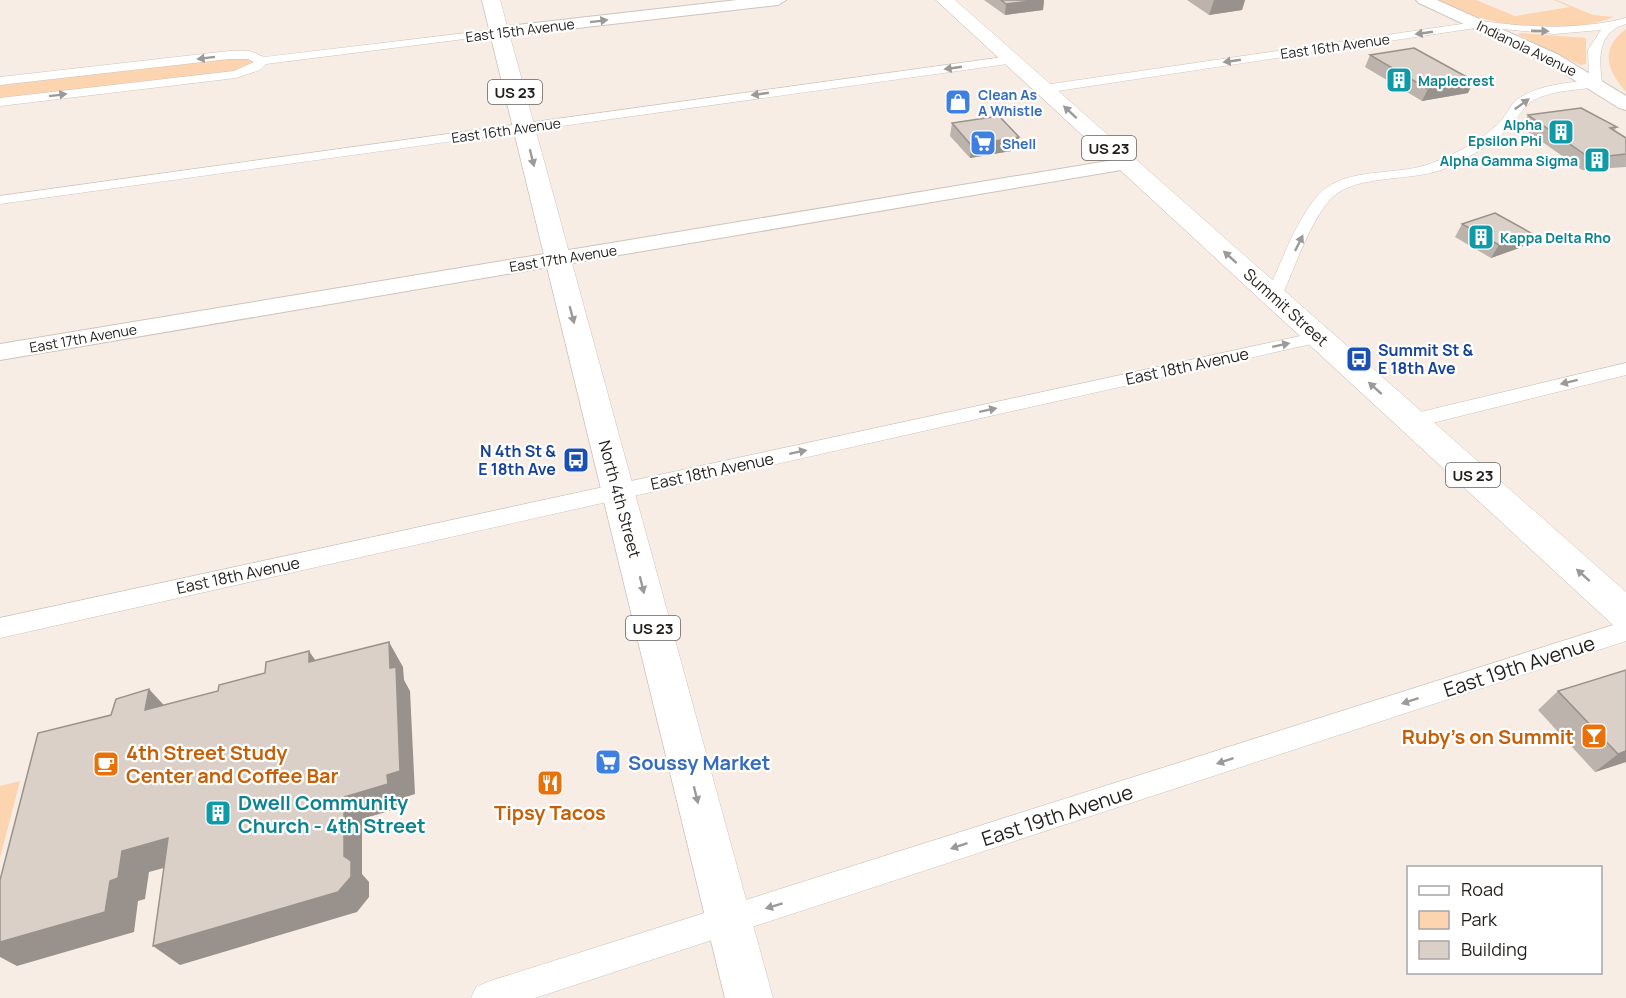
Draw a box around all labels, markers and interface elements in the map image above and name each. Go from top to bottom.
street label: East 15th Avenue [464,14,576,46]
one-way arrow [590,16,609,26]
street label: Indianola Avenue [1474,16,1580,80]
one-way arrow [1531,26,1550,36]
one-way arrow [1415,28,1434,37]
street label: East 16th Avenue [1279,29,1391,63]
one-way arrow [196,53,215,63]
one-way arrow [1222,57,1241,66]
one-way arrow [944,63,963,72]
building icon: Maplecrest [1384,65,1414,95]
place label: Maplecrest [1418,71,1495,90]
road number: US 23 [488,80,542,104]
place label: Clean As A Whistle [978,85,1043,120]
shop icon: Clean As A Whistle [943,87,973,117]
one-way arrow [49,90,68,100]
one-way arrow [751,90,770,99]
one-way arrow [1514,97,1530,110]
one-way arrow [1062,105,1077,119]
street label: East 16th Avenue [450,113,562,147]
place label: Alpha Epsilon Phi [1468,115,1542,150]
building icon: Alpha Epsilon Phi [1546,117,1576,147]
supermarket icon: Shell [968,128,998,158]
place label: Shell [1002,134,1036,153]
road number: US 23 [1082,136,1136,160]
building icon: Alpha Gamma Sigma [1582,145,1612,175]
one-way arrow [527,149,537,168]
place label: Alpha Gamma Sigma [1440,151,1578,170]
building icon: Kappa Delta Rho [1466,222,1496,252]
place label: Kappa Delta Rho [1500,228,1611,247]
one-way arrow [1295,235,1304,252]
street label: East 17th Avenue [508,240,618,276]
one-way arrow [1223,251,1238,264]
street label: Summit Street [1239,263,1333,351]
one-way arrow [567,306,577,325]
street label: East 17th Avenue [28,319,138,357]
place label: Summit St & E 18th Ave [1378,339,1474,379]
one-way arrow [1272,340,1291,349]
street label: East 18th Avenue [1123,342,1251,390]
bus stop icon: Summit St & E 18th Ave [1344,344,1374,374]
one-way arrow [1560,378,1578,388]
one-way arrow [1368,381,1383,395]
one-way arrow [979,404,998,414]
street label: North 4th Street [594,438,646,560]
place label: N 4th St & E 18th Ave [478,440,556,480]
bus stop icon: N 4th St & E 18th Ave [561,445,591,475]
one-way arrow [789,446,807,456]
street label: East 18th Avenue [648,447,776,495]
road number: US 23 [1446,463,1500,487]
street label: East 18th Avenue [174,551,302,599]
one-way arrow [1576,568,1590,582]
one-way arrow [638,577,647,595]
road number: US 23 [626,616,680,640]
street label: East 19th Avenue [1440,629,1598,703]
one-way arrow [1401,697,1419,706]
bar icon: Ruby's on Summit [1579,721,1609,751]
place label: Ruby's on Summit [1402,723,1574,750]
place label: 4th Street Study Center and Coffee Bar [126,739,339,789]
supermarket icon: Soussy Market [593,747,623,777]
cafe icon: 4th Street Study Center and Coffee Bar [91,749,121,779]
place label: Soussy Market [628,749,770,776]
one-way arrow [1216,756,1234,766]
restaurant icon: Tipsy Tacos [535,768,565,798]
street label: East 19th Avenue [978,778,1136,852]
one-way arrow [691,785,701,804]
place label: Dwell Community Church - 4th Street [238,789,426,839]
building icon: Dwell Community Church - 4th Street [203,798,233,828]
place label: Tipsy Tacos [494,799,606,826]
one-way arrow [950,842,968,851]
legend [1407,866,1602,974]
text: Road [1461,877,1504,901]
one-way arrow [765,902,783,911]
text: Park [1461,907,1498,931]
text: Building [1461,937,1527,961]

